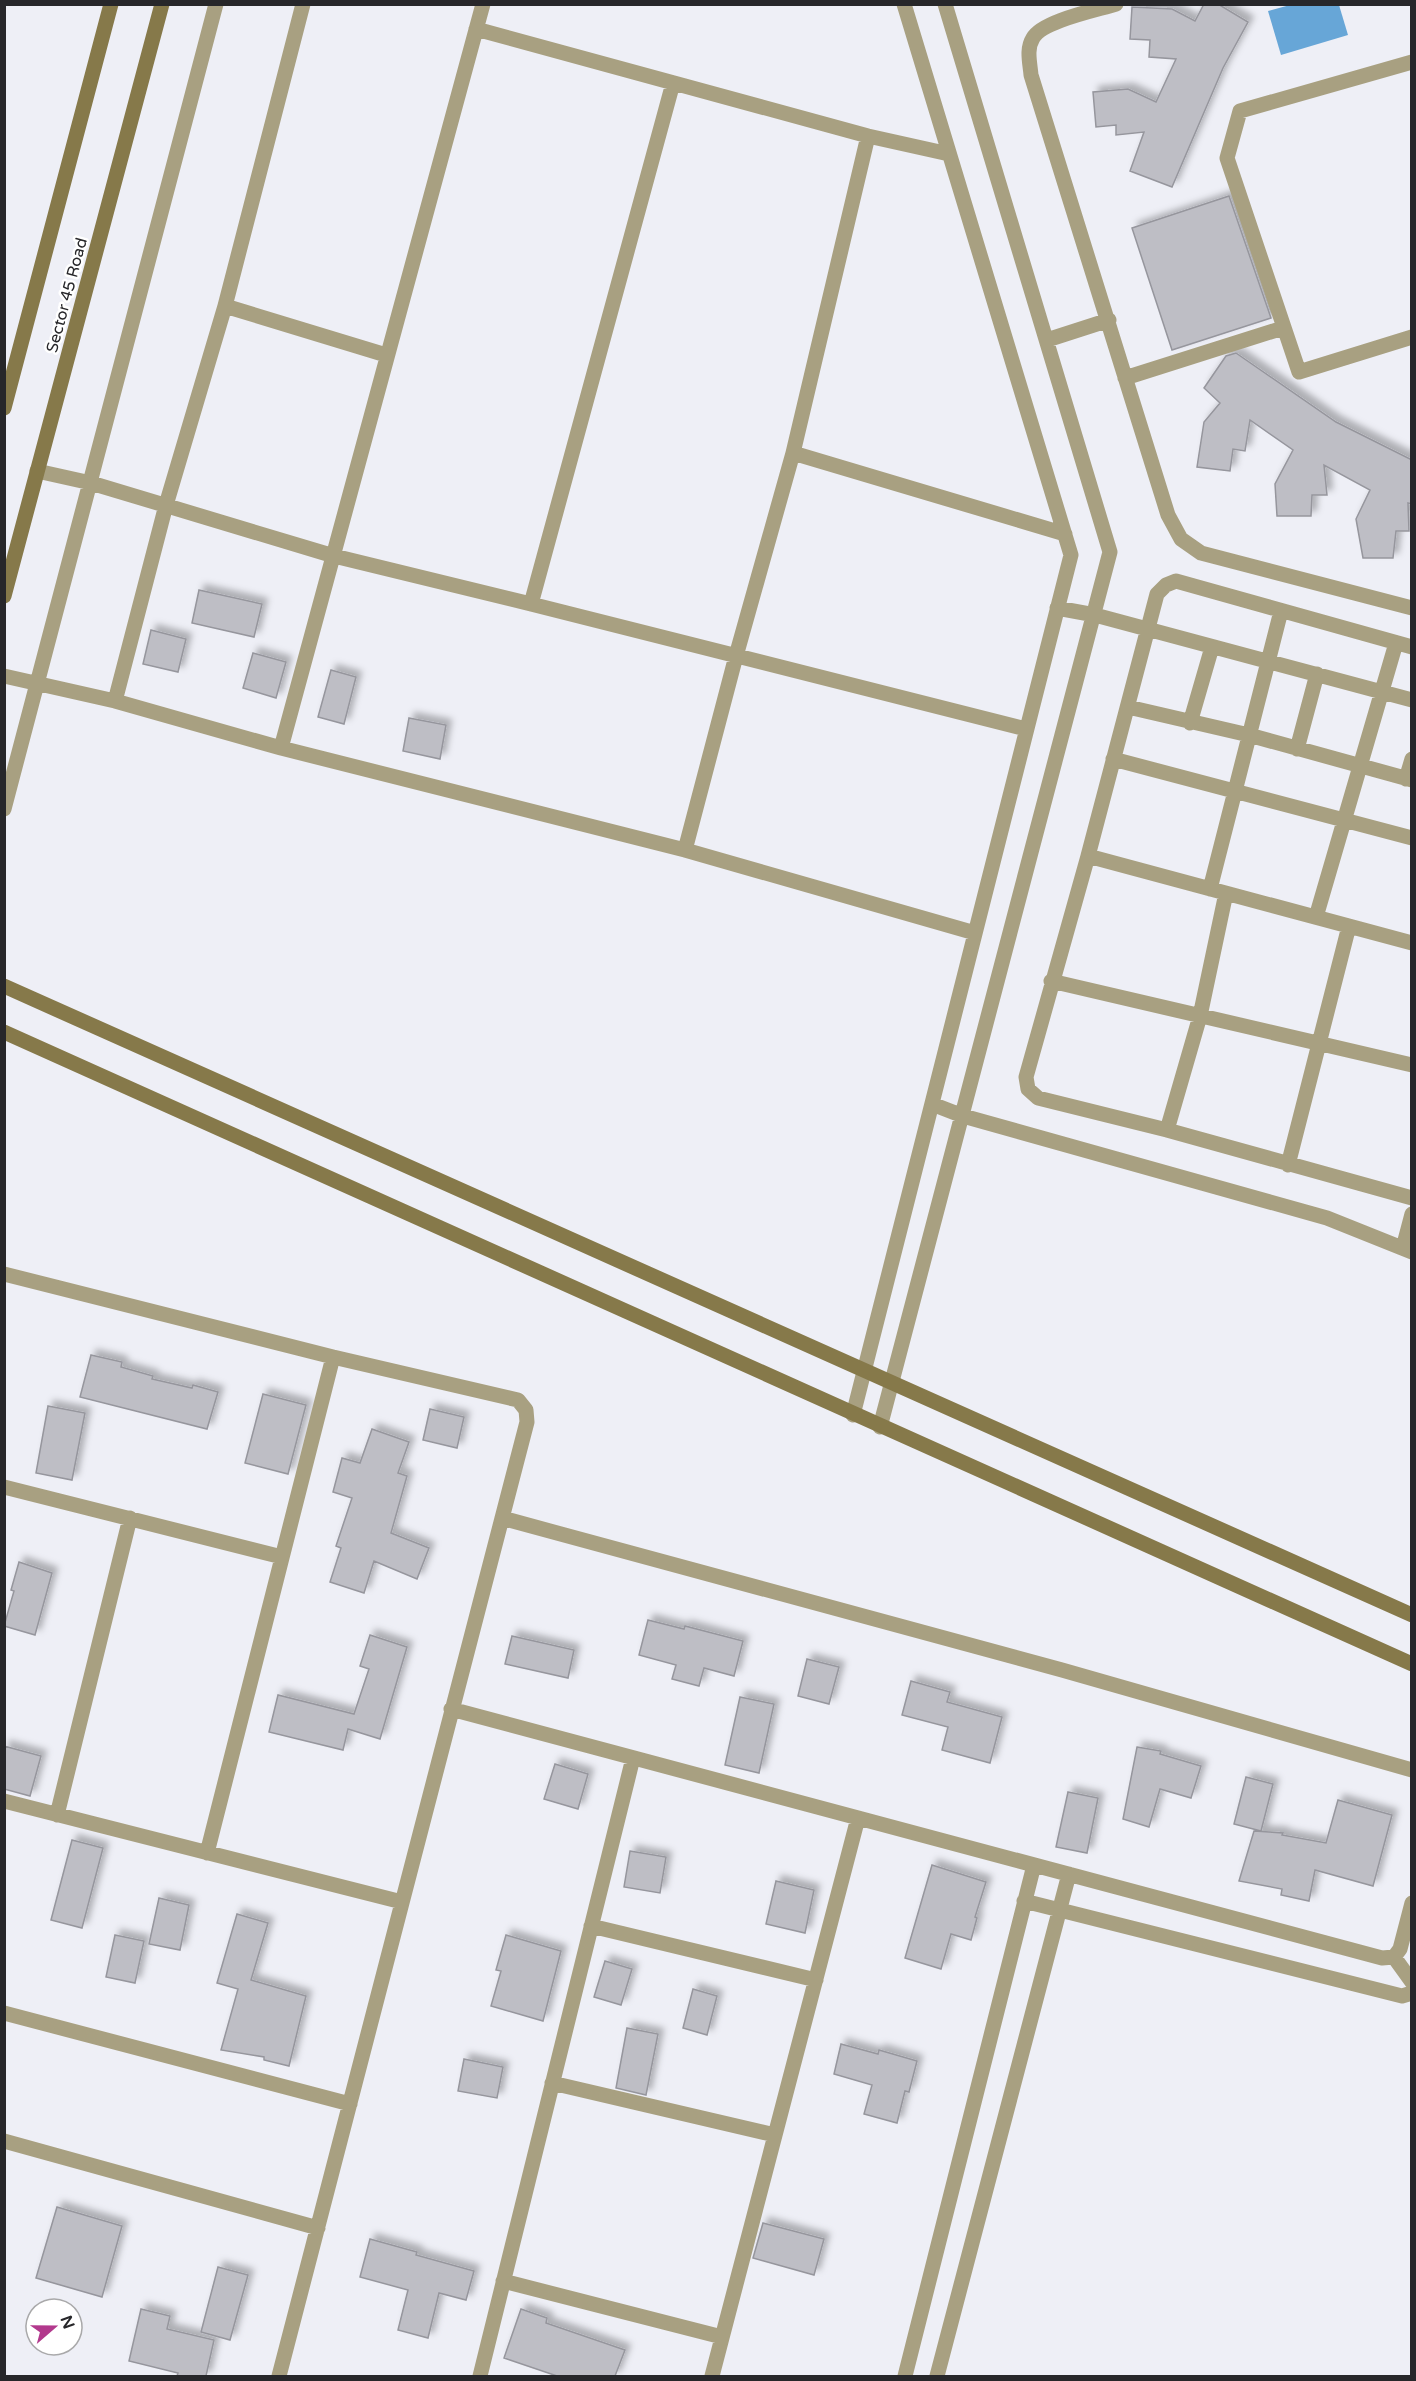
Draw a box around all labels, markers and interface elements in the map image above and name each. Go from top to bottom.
street label: Sector 45 Road [42,236,92,355]
north arrow [24,2297,84,2357]
text: N [56,2313,79,2332]

